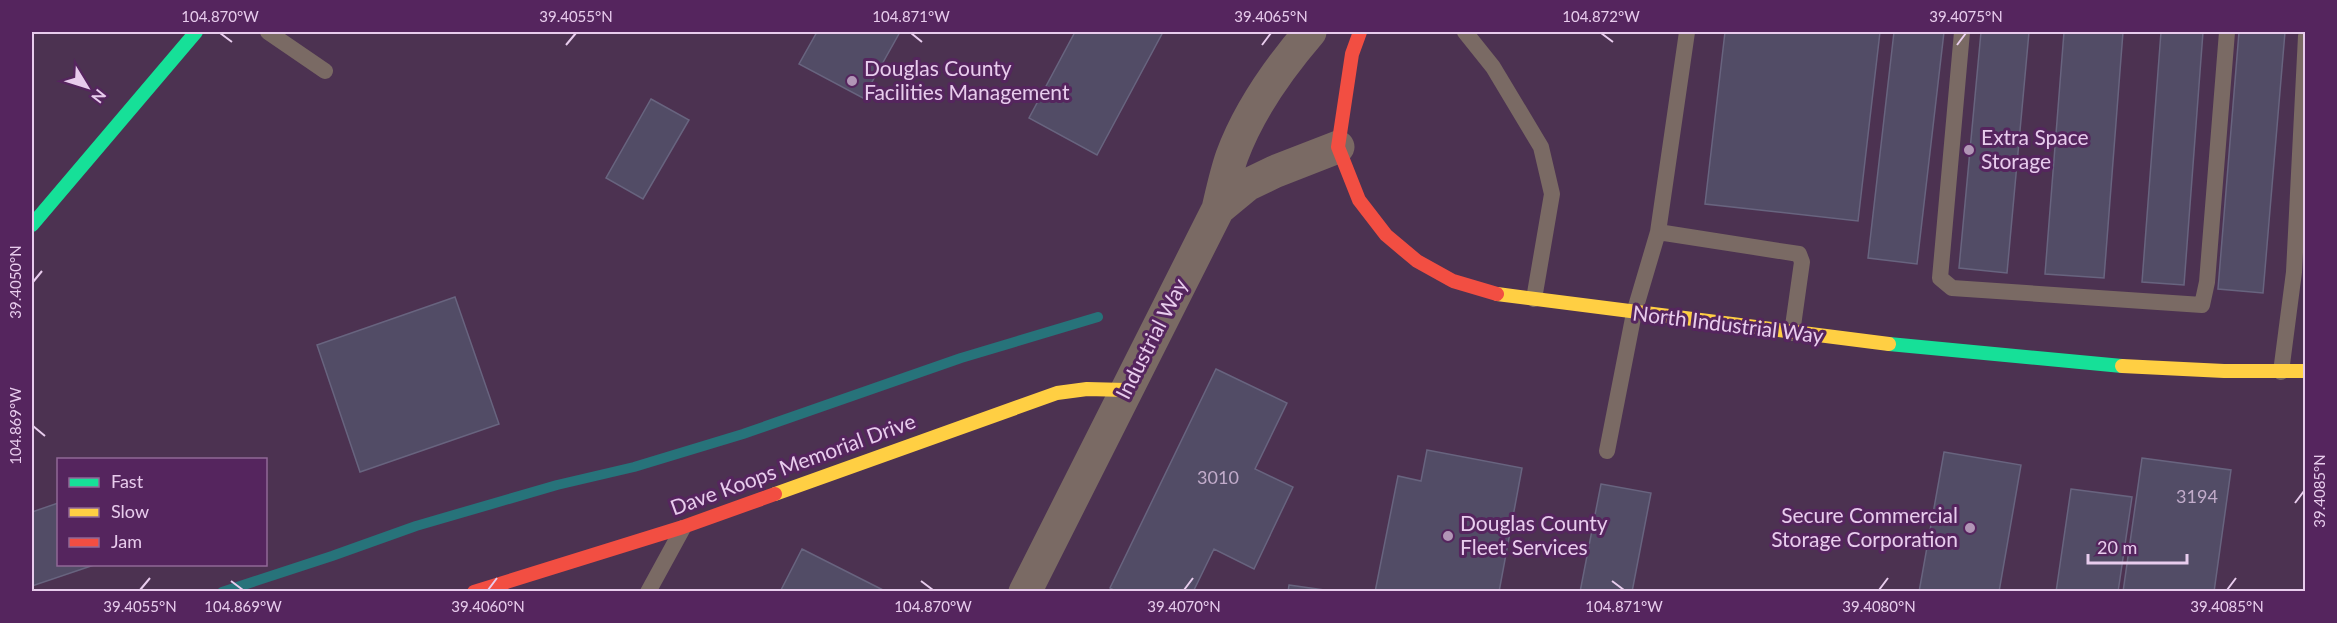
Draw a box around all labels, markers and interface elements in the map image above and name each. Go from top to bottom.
text: 104.870°W [181,7,259,25]
text: 39.4055°N [539,7,613,25]
text: 104.871°W [872,7,950,25]
text: 39.4065°N [1234,7,1308,25]
text: 104.872°W [1562,7,1640,25]
text: 39.4075°N [1929,7,2003,25]
place label: Douglas County Facilities Management [864,55,1070,104]
north arrow [57,57,117,117]
marker: Douglas County Facilities Management [845,74,859,88]
text: N [88,86,110,107]
place label: Extra Space Storage [1981,124,2089,173]
marker: Extra Space Storage [1962,143,1976,157]
text: 39.4050°N [6,245,24,319]
street label: Industrial Way [1109,274,1192,403]
street label: North Industrial Way [1631,299,1825,348]
text: 104.869°W [6,387,24,465]
street label: Dave Koops Memorial Drive [666,408,918,520]
text: 39.4085°N [2310,454,2328,528]
legend [57,458,267,566]
house number: 3010 [1197,466,1239,488]
text: Fast [111,470,144,492]
house number: 3194 [2176,485,2218,507]
text: Slow [111,500,149,522]
place label: Secure Commercial Storage Corporation [1771,502,1958,551]
place label: Douglas County Fleet Services [1460,510,1608,559]
marker: Secure Commercial Storage Corporation [1963,521,1977,535]
scale bar [2088,527,2187,565]
marker: Douglas County Fleet Services [1441,529,1455,543]
text: Jam [111,530,142,552]
text: 20 m [2097,536,2137,558]
text: 39.4055°N [103,597,177,615]
text: 104.869°W [204,597,282,615]
text: 39.4060°N [451,597,525,615]
text: 104.870°W [894,597,972,615]
text: 39.4070°N [1147,597,1221,615]
text: 104.871°W [1585,597,1663,615]
text: 39.4080°N [1842,597,1916,615]
text: 39.4085°N [2190,597,2264,615]

